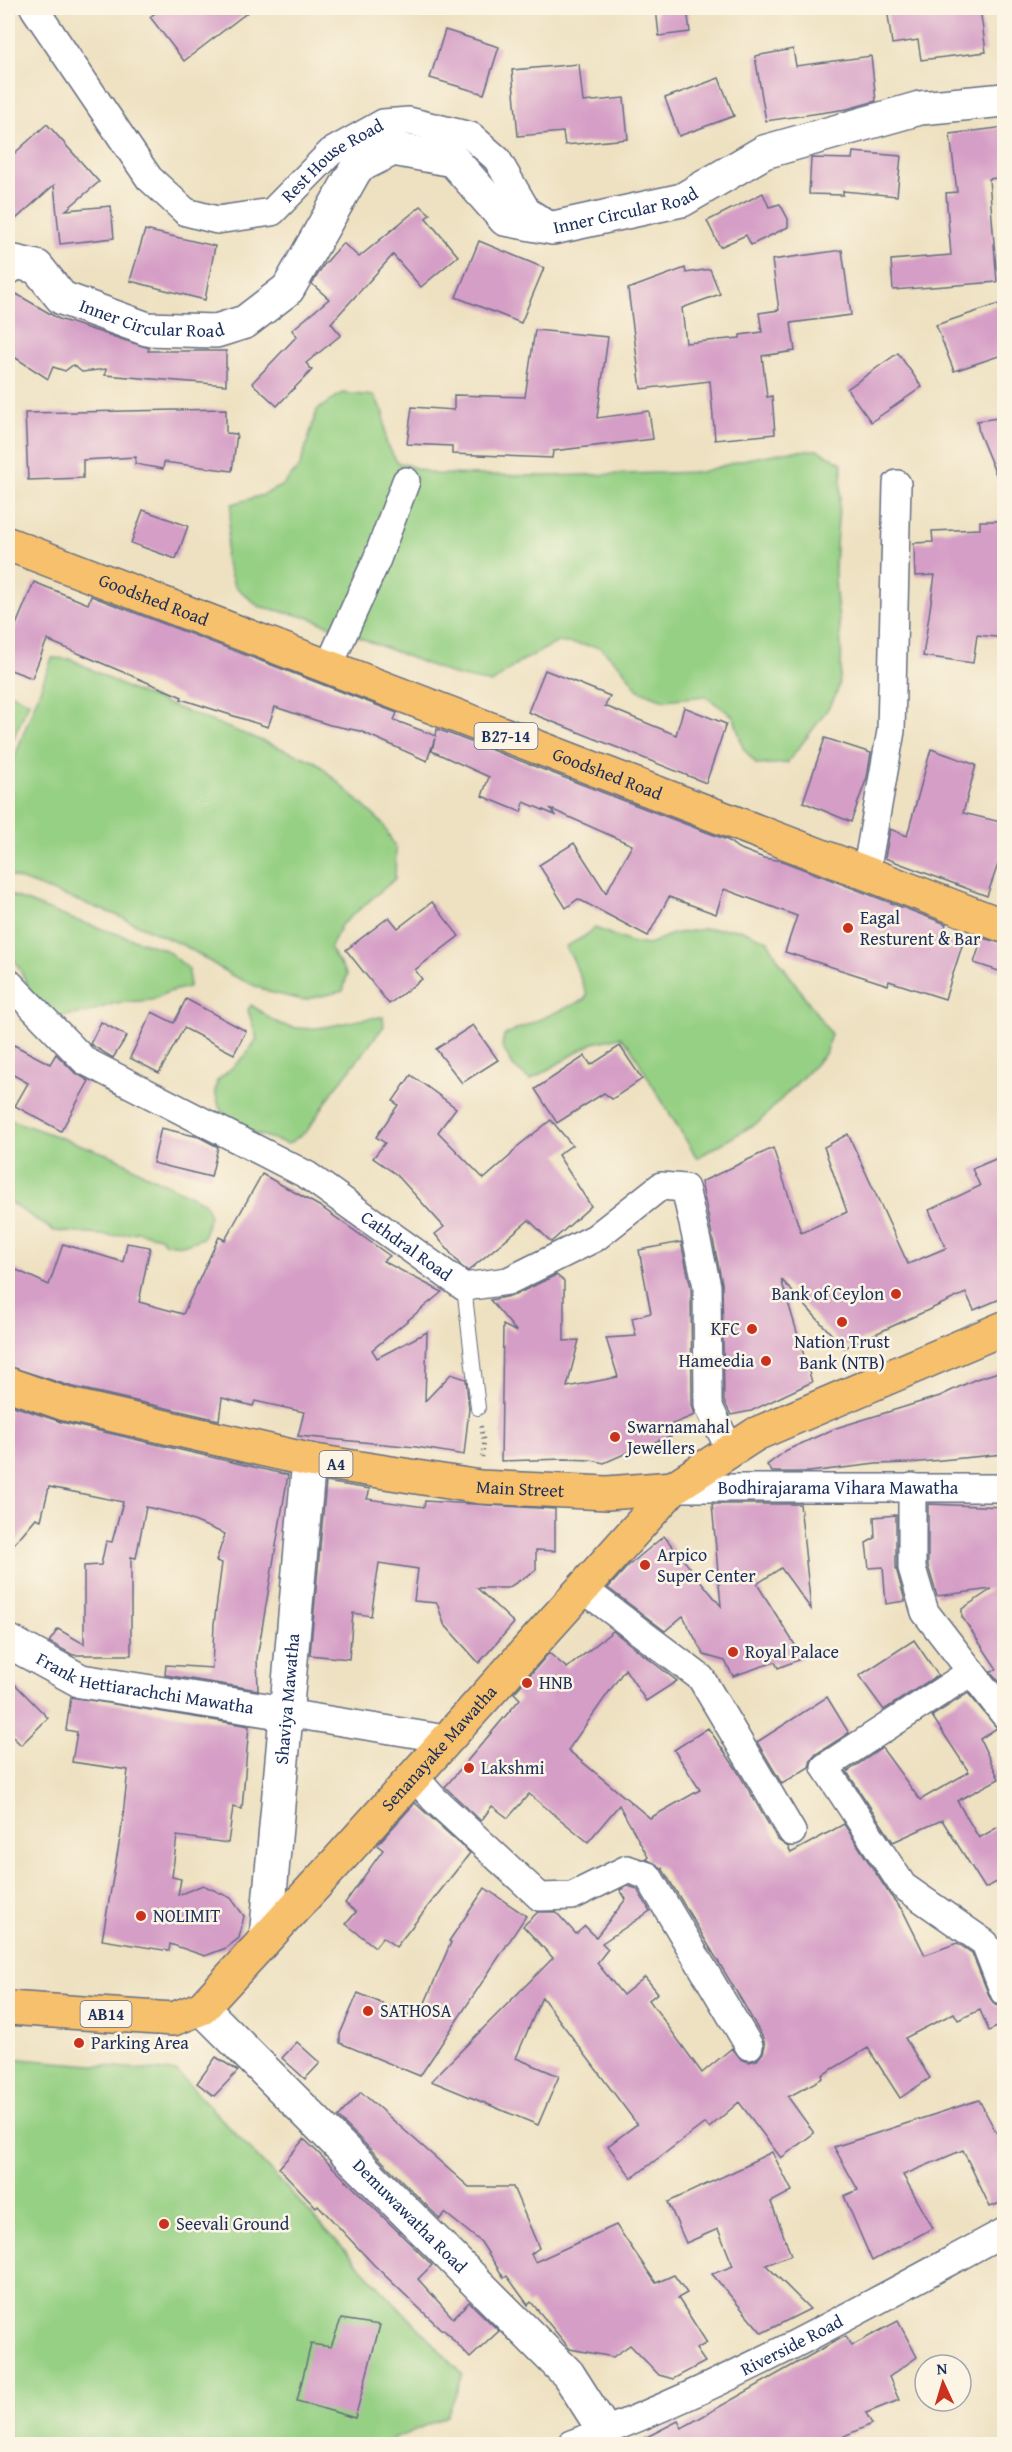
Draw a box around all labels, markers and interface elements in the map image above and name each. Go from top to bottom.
street label: Rest House Road [274,111,388,209]
street label: Inner Circular Road [550,179,703,241]
street label: Inner Circular Road [76,291,228,344]
street label: Goodshed Road [95,566,213,633]
road number: B27-14 [474,723,538,749]
street label: Goodshed Road [549,740,667,807]
place label: Eagal Resturent & Bar [860,904,981,952]
marker: Eagal Resturent & Bar [841,921,855,935]
street label: Cathdral Road [355,1203,458,1288]
place label: Bank of Ceylon [772,1280,884,1307]
marker: Bank of Ceylon [889,1287,903,1301]
place label: KFC [711,1315,740,1342]
marker: Nation Trust Bank (NTB) [835,1315,849,1329]
marker: KFC [745,1322,759,1336]
place label: Nation Trust Bank (NTB) [794,1328,890,1376]
place label: Hameedia [679,1347,754,1374]
marker: Hameedia [759,1354,773,1368]
place label: Swarnamahal Jewellers [625,1413,730,1461]
marker: Swarnamahal Jewellers [608,1430,622,1444]
road number: A4 [320,1451,352,1477]
street label: Main Street [476,1473,565,1504]
street label: Bodhirajarama Vihara Mawatha [718,1474,959,1501]
place label: Arpico Super Center [657,1541,756,1589]
marker: Arpico Super Center [638,1558,652,1572]
street label: Shaviya Mawatha [268,1632,306,1766]
place label: Royal Palace [745,1638,839,1665]
street label: Frank Hettiarachchi Mawatha [32,1645,256,1721]
marker: Royal Palace [726,1645,740,1659]
place label: HNB [539,1669,573,1696]
marker: HNB [520,1676,534,1690]
street label: Senanayake Mawatha [374,1678,503,1817]
place label: Lakshmi [481,1754,544,1781]
marker: Lakshmi [462,1761,476,1775]
place label: NOLIMIT [153,1902,220,1929]
marker: NOLIMIT [134,1909,148,1923]
place label: SATHOSA [380,1997,452,2024]
road number: AB14 [80,2001,132,2027]
marker: SATHOSA [361,2004,375,2018]
place label: Parking Area [91,2029,189,2056]
marker: Parking Area [72,2036,86,2050]
street label: Demuwawatha Road [347,2152,474,2279]
place label: Seevali Ground [176,2210,290,2237]
marker: Seevali Ground [157,2217,171,2231]
street label: Riverside Road [736,2307,848,2382]
north arrow [913,2353,973,2413]
text: N [936,2356,948,2380]

